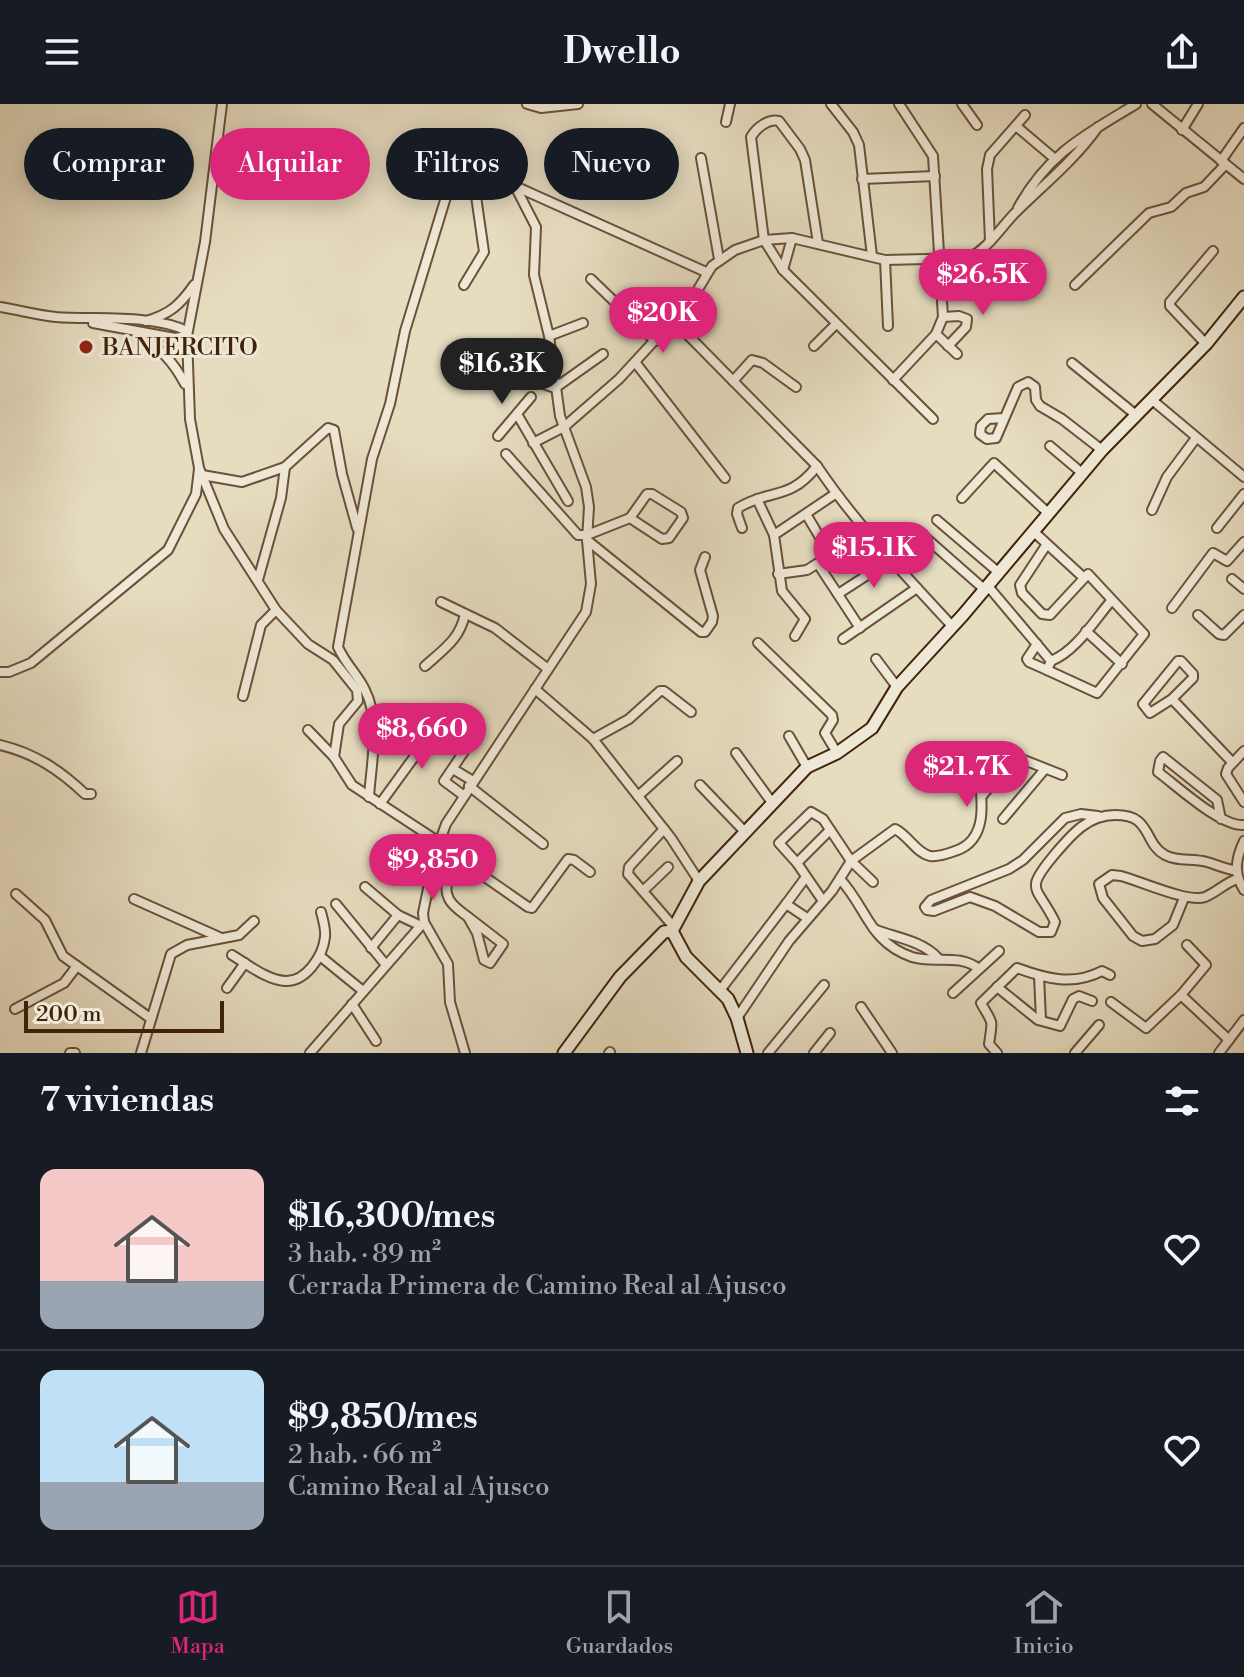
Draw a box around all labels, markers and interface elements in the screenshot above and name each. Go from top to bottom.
icon: menu [40,30,84,74]
text: Dwello [563,30,681,75]
icon: share [1160,30,1204,74]
chip: Comprar [24,128,194,200]
chip: Alquilar [210,128,370,200]
chip: Filtros [386,128,528,200]
chip: Nuevo [544,128,679,200]
pin: $26.5K [918,249,1048,317]
text: $26.5K [937,259,1029,291]
pin: $20K [616,287,710,355]
text: $20K [627,297,699,329]
place label: BANJERCITO [101,333,258,363]
marker: BANJERCITO [77,338,95,356]
pin: $16.3K [437,338,567,406]
text: $16.3K [458,348,546,380]
pin: $15.1K [809,522,939,590]
text: $15.1K [832,532,916,564]
pin: $8,660 [357,703,487,771]
text: $8,660 [376,713,468,745]
pin: $21.7K [902,741,1032,809]
text: $21.7K [923,751,1011,783]
pin: $9,850 [368,834,498,902]
text: $9,850 [387,844,479,876]
scale bar [24,997,224,1033]
text: 200 m [36,1001,102,1028]
icon: filters [1160,1079,1204,1123]
text: 7 viviendas [40,1080,214,1122]
text: $16,300/mes [288,1196,495,1238]
icon: home [104,1201,200,1297]
icon: heart [1160,1227,1204,1271]
text: 3 hab. · 89 m² [288,1238,441,1270]
text: Cerrada Primera de Camino Real al Ajusco [288,1270,787,1302]
text: $9,850/mes [288,1397,478,1439]
icon: home [104,1402,200,1498]
icon: heart [1160,1428,1204,1472]
text: 2 hab. · 66 m² [288,1439,441,1471]
text: Camino Real al Ajusco [288,1471,550,1503]
tab: Mapa [170,1585,225,1660]
tab: Guardados [566,1585,673,1660]
tab: Inicio [1014,1585,1074,1660]

